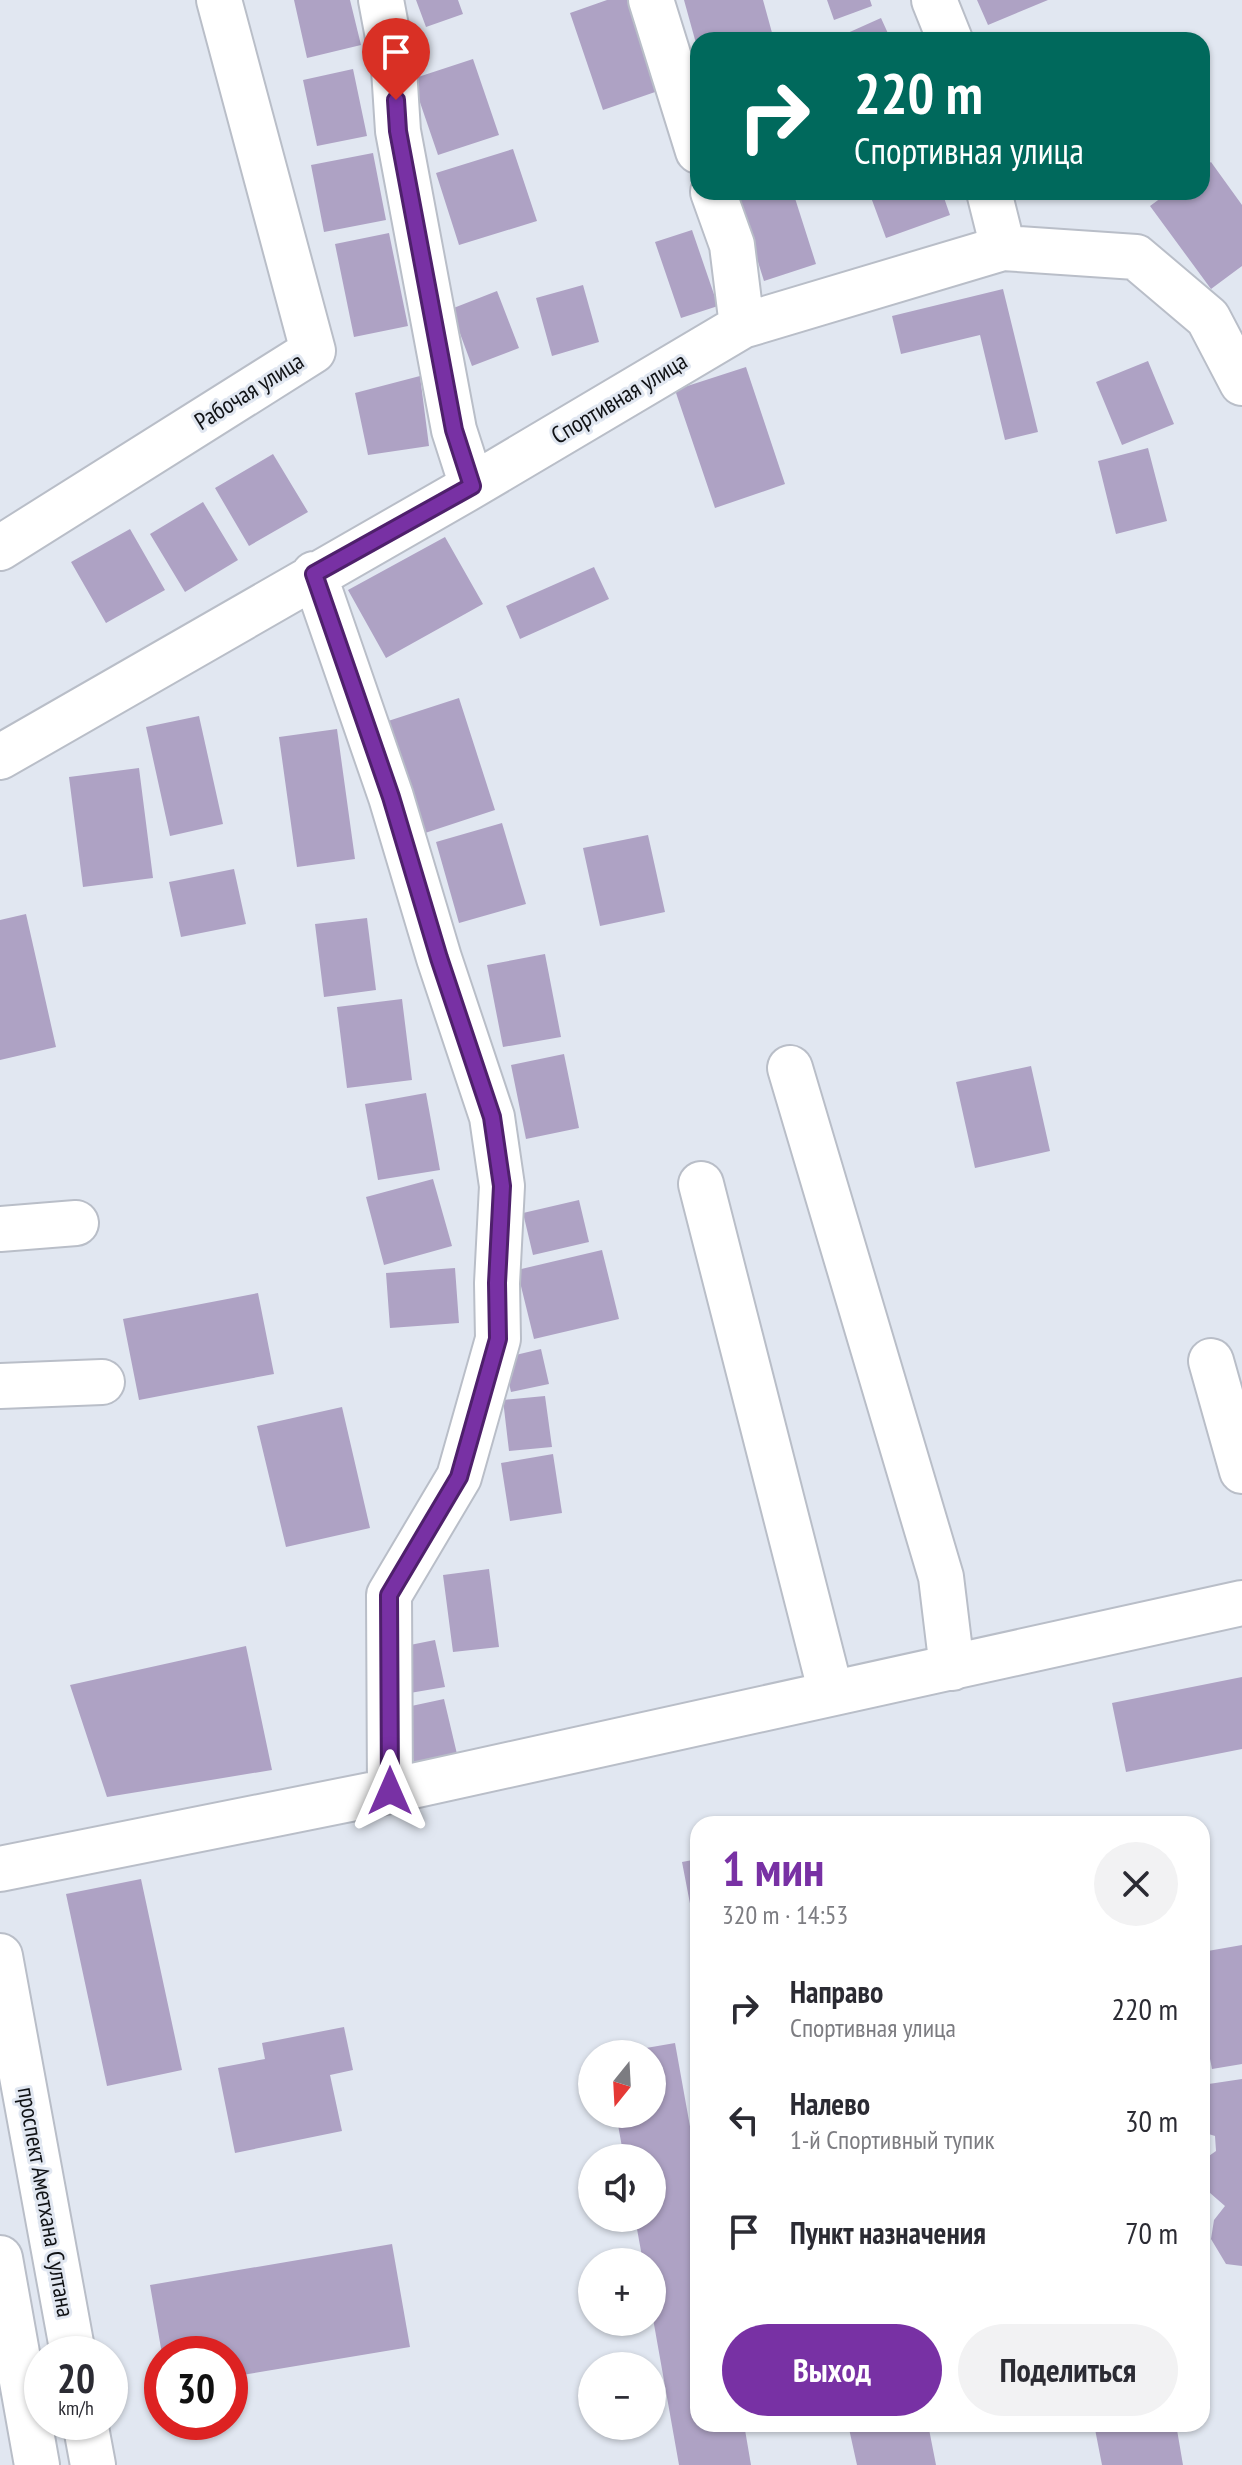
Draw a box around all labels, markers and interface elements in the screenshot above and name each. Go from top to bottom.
pin [362,18,430,100]
icon: arrive [374,30,418,74]
text: 220 m [854,57,983,129]
icon: right [722,64,826,168]
text: Спортивная улица [854,127,1084,174]
street label: Рабочая улица [189,345,309,437]
street label: Спортивная улица [545,345,693,451]
position arrow [348,1749,432,1833]
text: 1 мин [722,1837,824,1899]
button: close [1094,1842,1178,1926]
text: 320 m · 14:53 [722,1898,848,1931]
text: Направо [790,1972,883,2011]
icon: right [722,1986,766,2030]
text: 220 m [1112,1989,1178,2028]
text: Спортивная улица [790,2011,956,2044]
north arrow [578,2040,666,2128]
map controls [578,2040,666,2440]
text: Налево [790,2084,870,2123]
street label: проспект Аметхана Султана [10,2085,82,2319]
icon: left [722,2098,766,2142]
text: 30 m [1125,2101,1178,2140]
text: 1-й Спортивный тупик [790,2123,995,2156]
button: sound [578,2144,666,2232]
icon: arrive [722,2210,766,2254]
text: Пункт назначения [790,2213,986,2252]
text: 70 m [1125,2213,1178,2252]
button: + [578,2248,666,2336]
button: Выход [722,2324,942,2416]
button: Поделиться [958,2324,1178,2416]
speed limit sign: 30 [144,2336,248,2440]
text: 20 [57,2352,95,2404]
button: − [578,2352,666,2440]
text: km/h [58,2395,94,2421]

